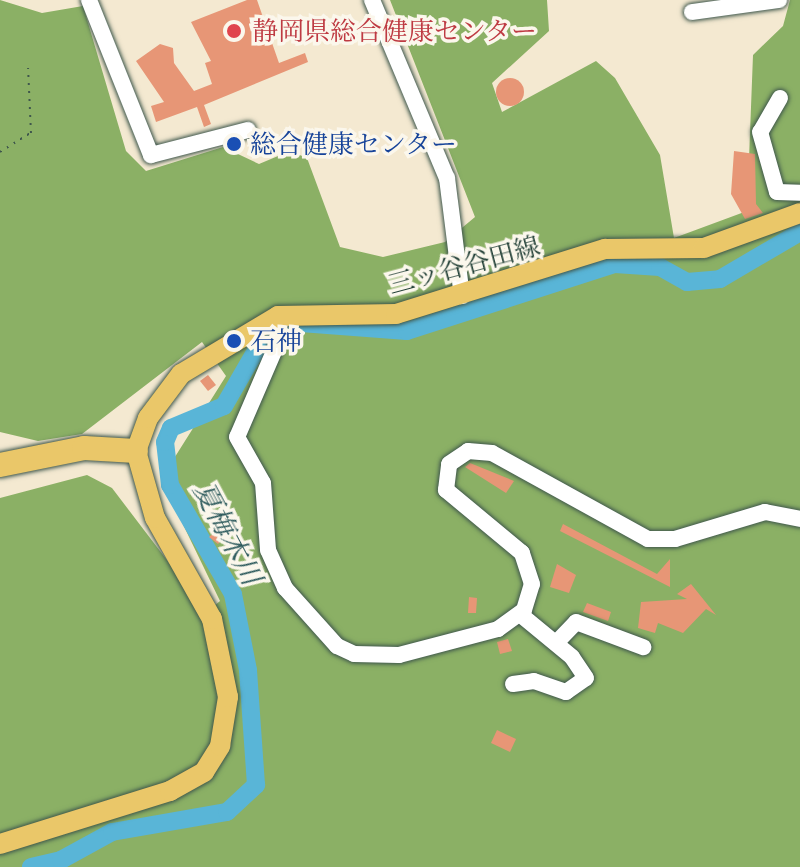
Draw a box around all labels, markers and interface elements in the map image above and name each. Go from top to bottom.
place label: 静岡県総合健康センター [252,15,538,47]
marker: 静岡県総合健康センター [223,20,245,42]
place label: 総合健康センター [250,128,458,160]
marker: 総合健康センター [225,135,243,153]
street label: 三ッ谷谷田線 [385,230,543,300]
place label: 石神 [250,325,302,357]
marker: 石神 [225,332,243,350]
water label: 夏梅木川 [187,476,269,590]

